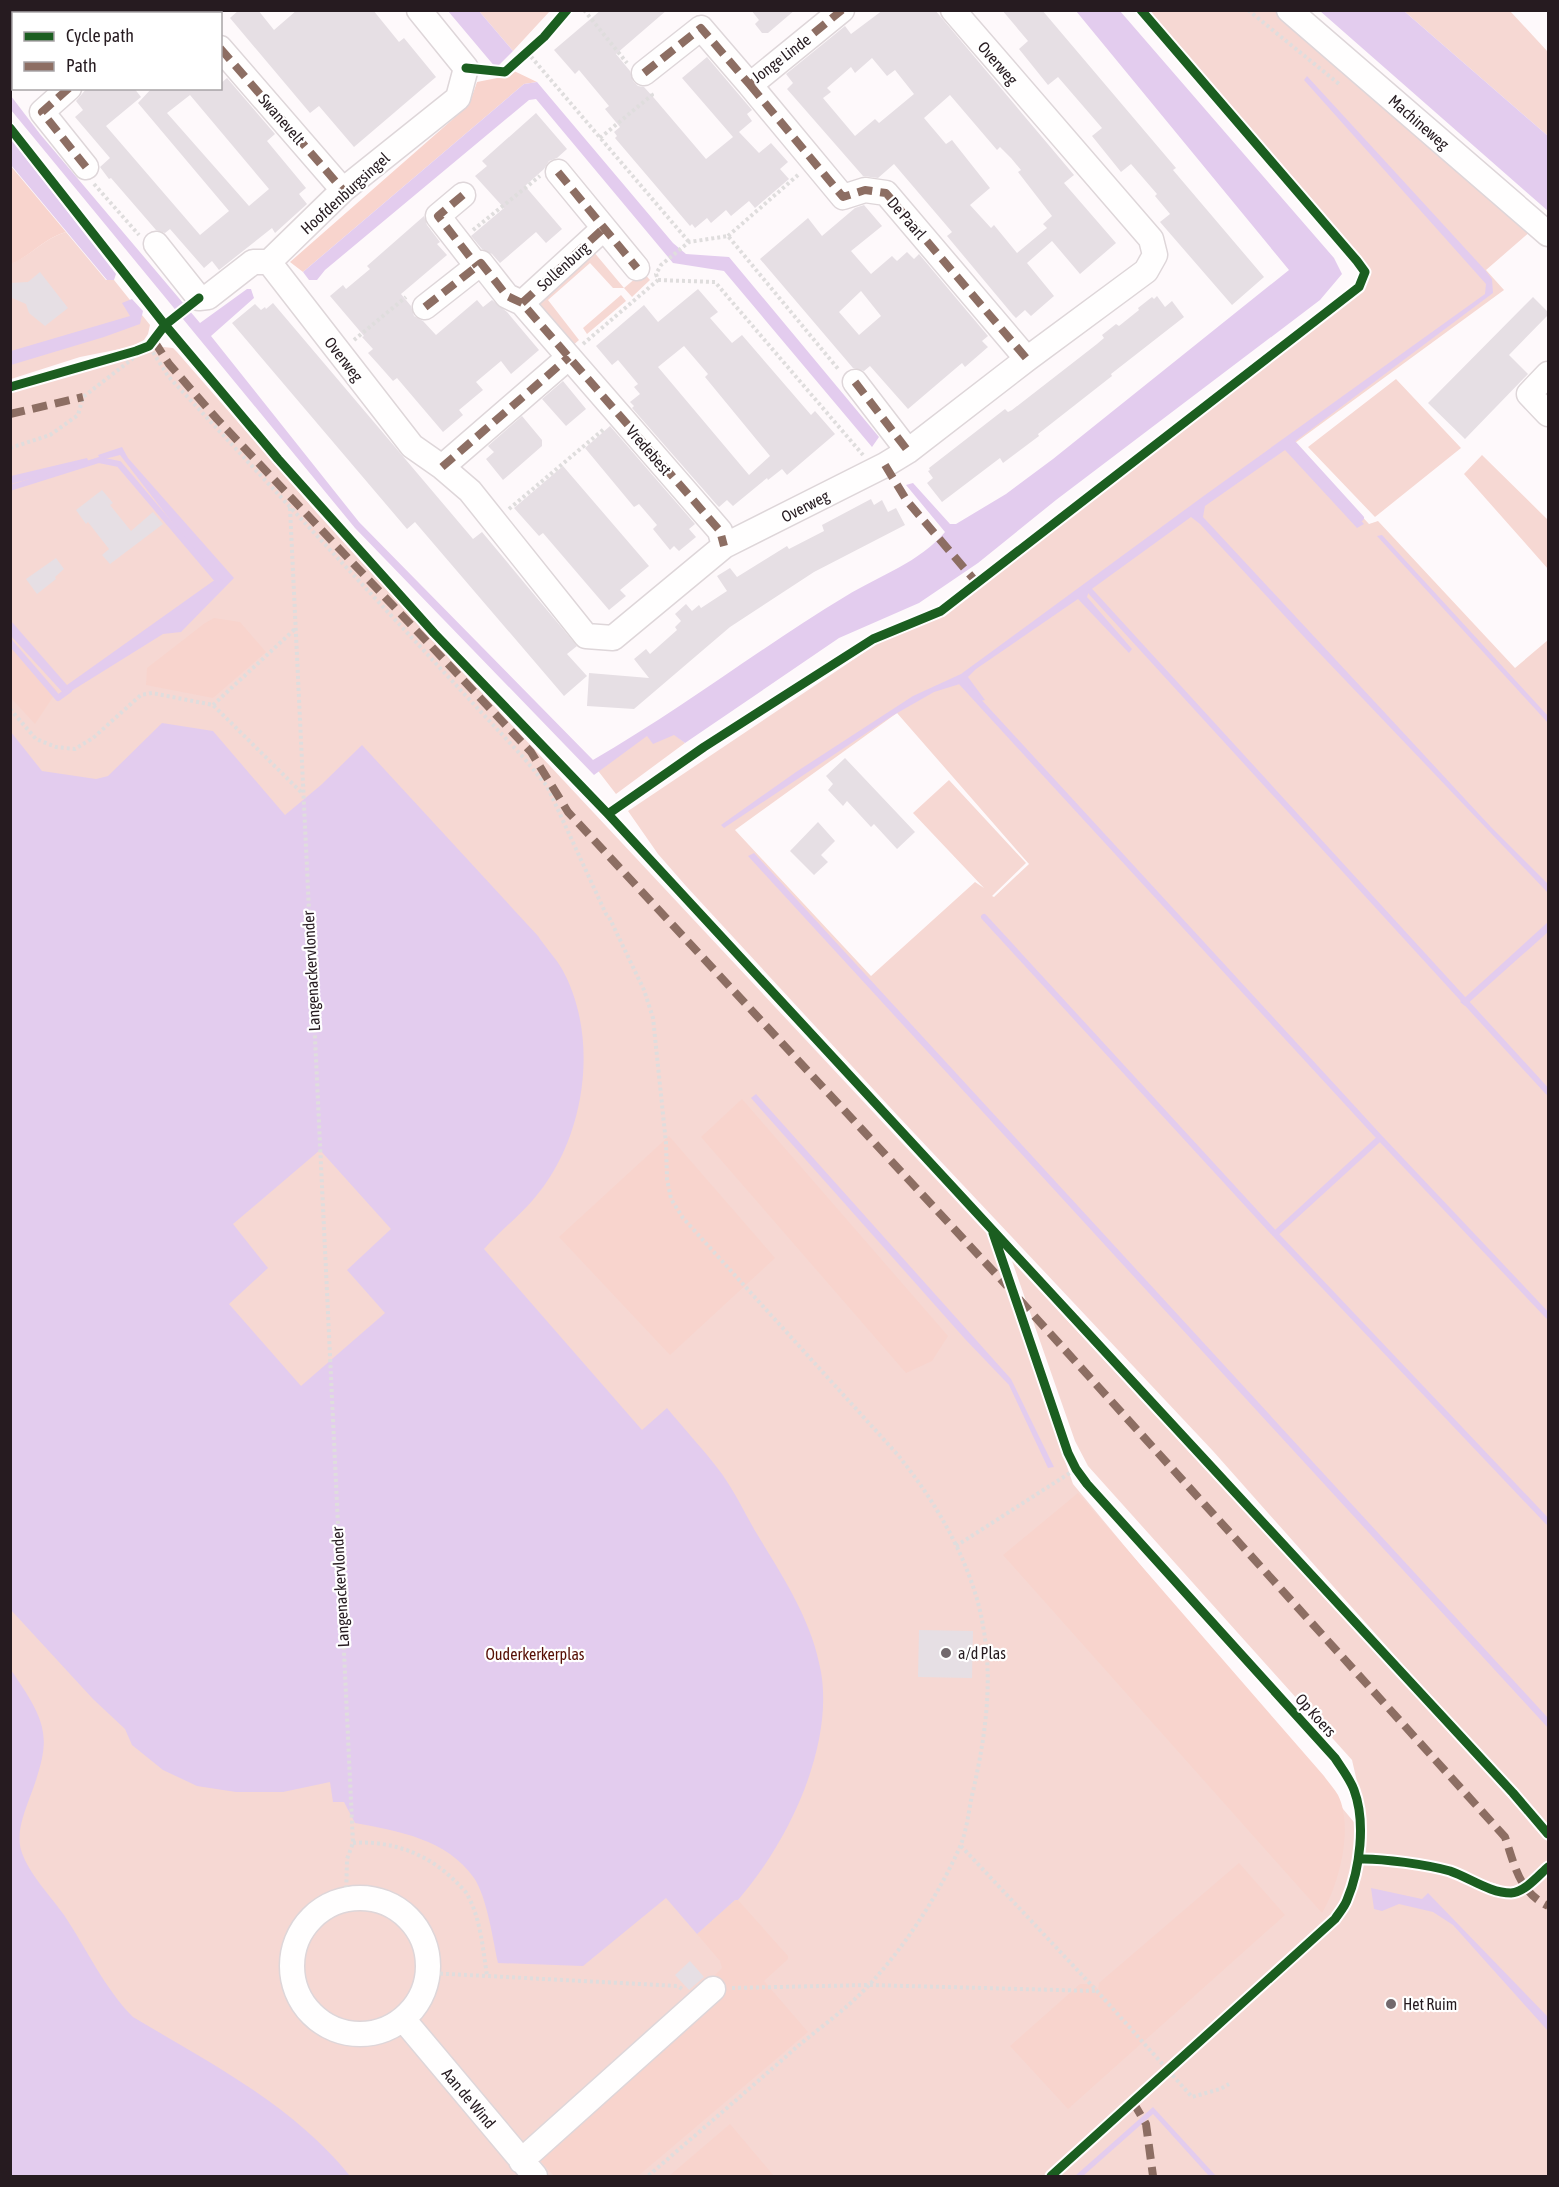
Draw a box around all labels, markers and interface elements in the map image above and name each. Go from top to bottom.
legend [12,12,222,90]
text: Cycle path [66,25,134,46]
street label: Jonge Linde [748,30,815,87]
street label: Overweg [974,38,1022,89]
text: Path [66,55,97,76]
street label: Swanevelt [255,90,309,148]
street label: Machineweg [1385,91,1453,154]
street label: Hoofdenburgsingel [297,148,394,238]
street label: De Paarl [884,193,931,243]
street label: Sollenburg [533,238,594,295]
street label: Overweg [320,333,367,385]
street label: Vredebest [623,422,676,479]
street label: Overweg [778,486,832,527]
street label: Langenackervlonder [299,910,324,1032]
street label: Langenackervlonder [328,1526,353,1648]
place label: a/d Plas [958,1644,1006,1662]
park label: Ouderkerkerplas [486,1645,585,1664]
marker: a/d Plas [939,1646,953,1660]
street label: Op Koers [1291,1690,1340,1741]
place label: Het Ruim [1403,1995,1457,2013]
marker: Het Ruim [1384,1997,1398,2011]
street label: Aan de Wind [439,2064,499,2132]

